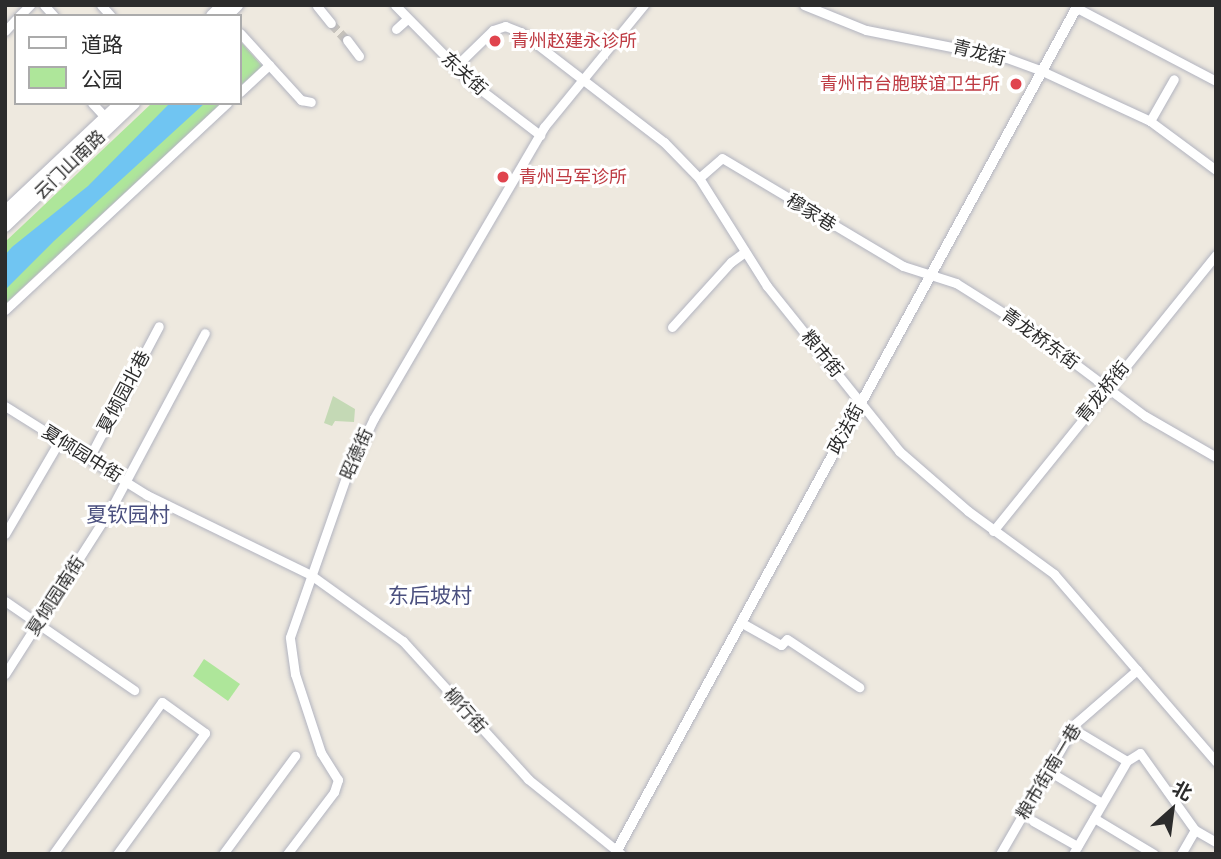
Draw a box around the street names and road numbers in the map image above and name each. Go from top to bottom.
street label: 青龙街 [950,36,1008,70]
street label: 东关街 [437,48,491,100]
street label: 云门山南路 [30,126,110,204]
street label: 穆家巷 [782,190,840,236]
street label: 青龙桥东街 [997,304,1083,374]
street label: 粮市街 [797,326,847,382]
street label: 夏倾园北巷 [93,347,155,437]
street label: 青龙桥街 [1072,357,1134,427]
street label: 政法街 [824,400,868,458]
street label: 夏倾园中街 [38,421,126,487]
street label: 昭德街 [336,425,378,483]
street label: 夏倾园南街 [22,552,90,640]
street label: 柳行街 [439,684,491,738]
street label: 粮市街南一巷 [1012,720,1086,824]

